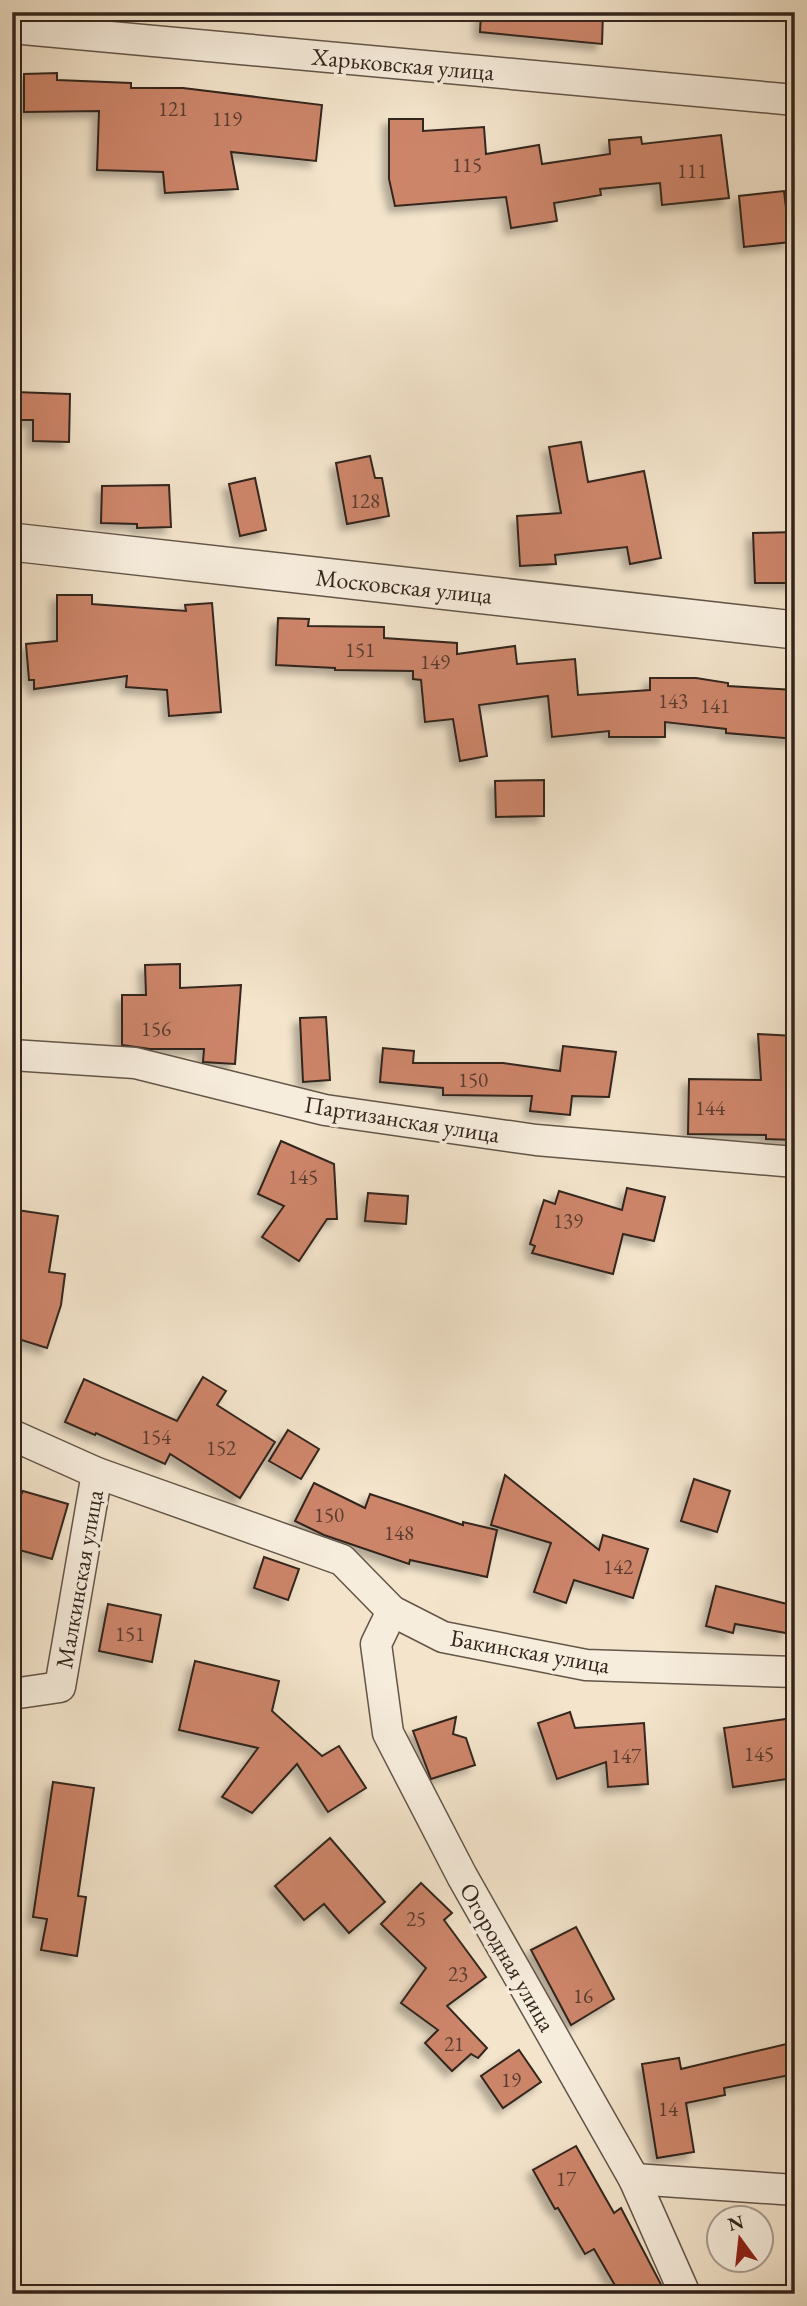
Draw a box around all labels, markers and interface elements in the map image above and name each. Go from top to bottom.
street label: Харьковская улица [309,40,496,87]
house number: 121 [158,95,188,122]
house number: 119 [212,105,242,132]
house number: 115 [452,151,482,178]
house number: 111 [677,157,707,184]
house number: 128 [350,487,380,514]
street label: Московская улица [314,561,494,611]
house number: 151 [345,636,375,663]
house number: 149 [420,648,450,675]
house number: 143 [658,687,688,714]
house number: 141 [700,692,730,719]
house number: 156 [141,1015,171,1042]
house number: 150 [458,1066,488,1093]
street label: Партизанская улица [302,1088,502,1150]
house number: 144 [695,1094,726,1121]
house number: 145 [288,1163,318,1190]
house number: 139 [553,1207,583,1234]
house number: 154 [141,1423,172,1450]
house number: 152 [206,1434,236,1461]
street label: Малкинская улица [48,1487,110,1671]
house number: 150 [314,1501,344,1528]
house number: 148 [384,1519,414,1546]
house number: 142 [603,1553,633,1580]
house number: 151 [115,1620,145,1647]
street label: Бакинская улица [448,1622,613,1680]
house number: 145 [744,1740,774,1767]
house number: 147 [611,1742,642,1769]
street label: Огородная улица [453,1877,563,2037]
house number: 25 [406,1905,426,1932]
house number: 23 [448,1960,468,1987]
house number: 16 [573,1982,593,2009]
house number: 21 [444,2030,464,2057]
house number: 19 [501,2066,521,2093]
house number: 14 [658,2095,679,2122]
house number: 17 [556,2165,577,2192]
north arrow [706,2204,776,2274]
text: N [725,2209,747,2237]

